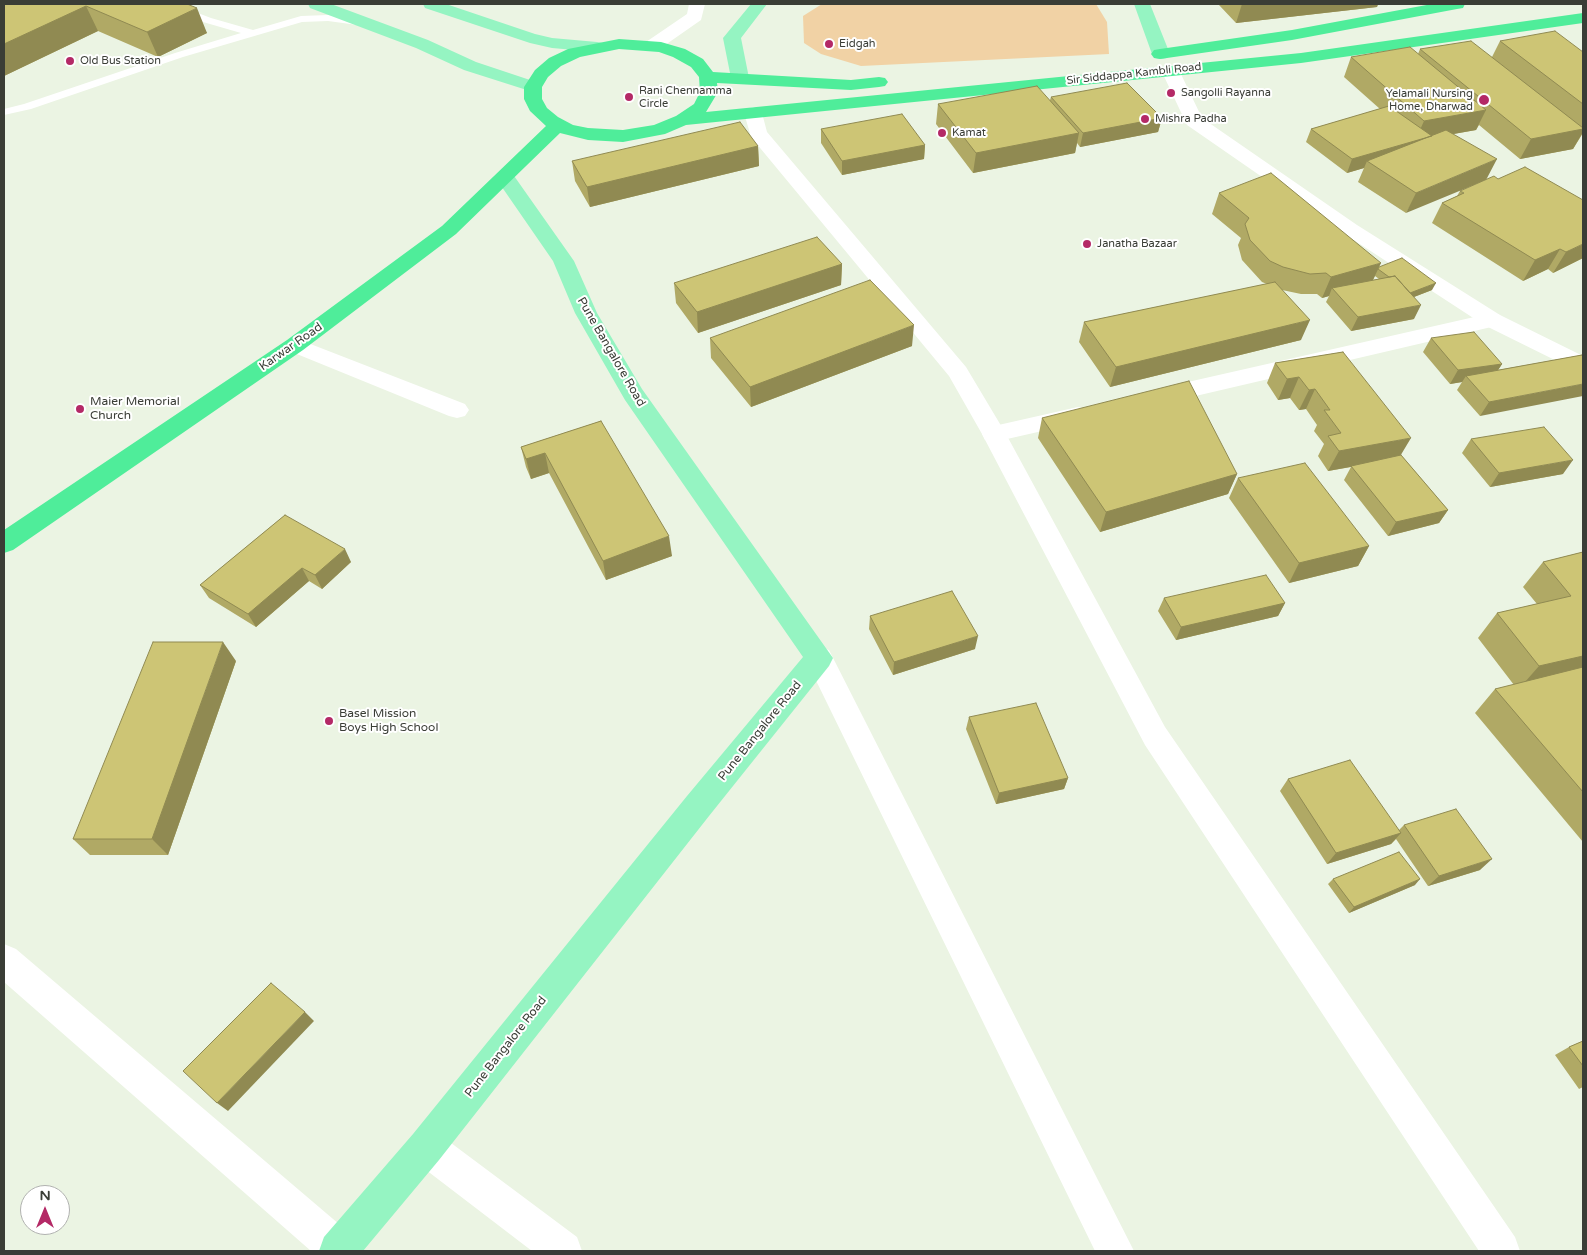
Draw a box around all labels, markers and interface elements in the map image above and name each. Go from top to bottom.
place label: Eidgah [839,37,876,51]
marker: Eidgah [823,38,835,50]
place label: Old Bus Station [80,54,161,68]
marker: Old Bus Station [64,55,76,67]
street label: Sir Siddappa Kambli Road [1066,60,1202,88]
place label: Rani Chennamma Circle [639,84,732,110]
place label: Sangolli Rayanna [1181,86,1271,100]
marker: Sangolli Rayanna [1165,87,1177,99]
place label: Yelamali Nursing Home, Dharwad [1386,87,1473,113]
marker: Rani Chennamma Circle [623,91,635,103]
marker: Yelamali Nursing Home, Dharwad [1477,93,1491,107]
place label: Mishra Padha [1155,112,1227,126]
marker: Mishra Padha [1139,113,1151,125]
place label: Kamat [952,126,986,140]
marker: Kamat [936,127,948,139]
place label: Janatha Bazaar [1097,237,1177,251]
marker: Janatha Bazaar [1081,238,1093,250]
street label: Pune Bangalore Road [574,295,648,409]
street label: Karwar Road [257,320,325,374]
place label: Maier Memorial Church [90,395,180,423]
marker: Maier Memorial Church [74,403,86,415]
street label: Pune Bangalore Road [715,678,805,784]
place label: Basel Mission Boys High School [339,707,438,735]
marker: Basel Mission Boys High School [323,715,335,727]
street label: Pune Bangalore Road [462,994,550,1100]
north arrow [20,1185,70,1235]
text: N [39,1187,51,1204]

